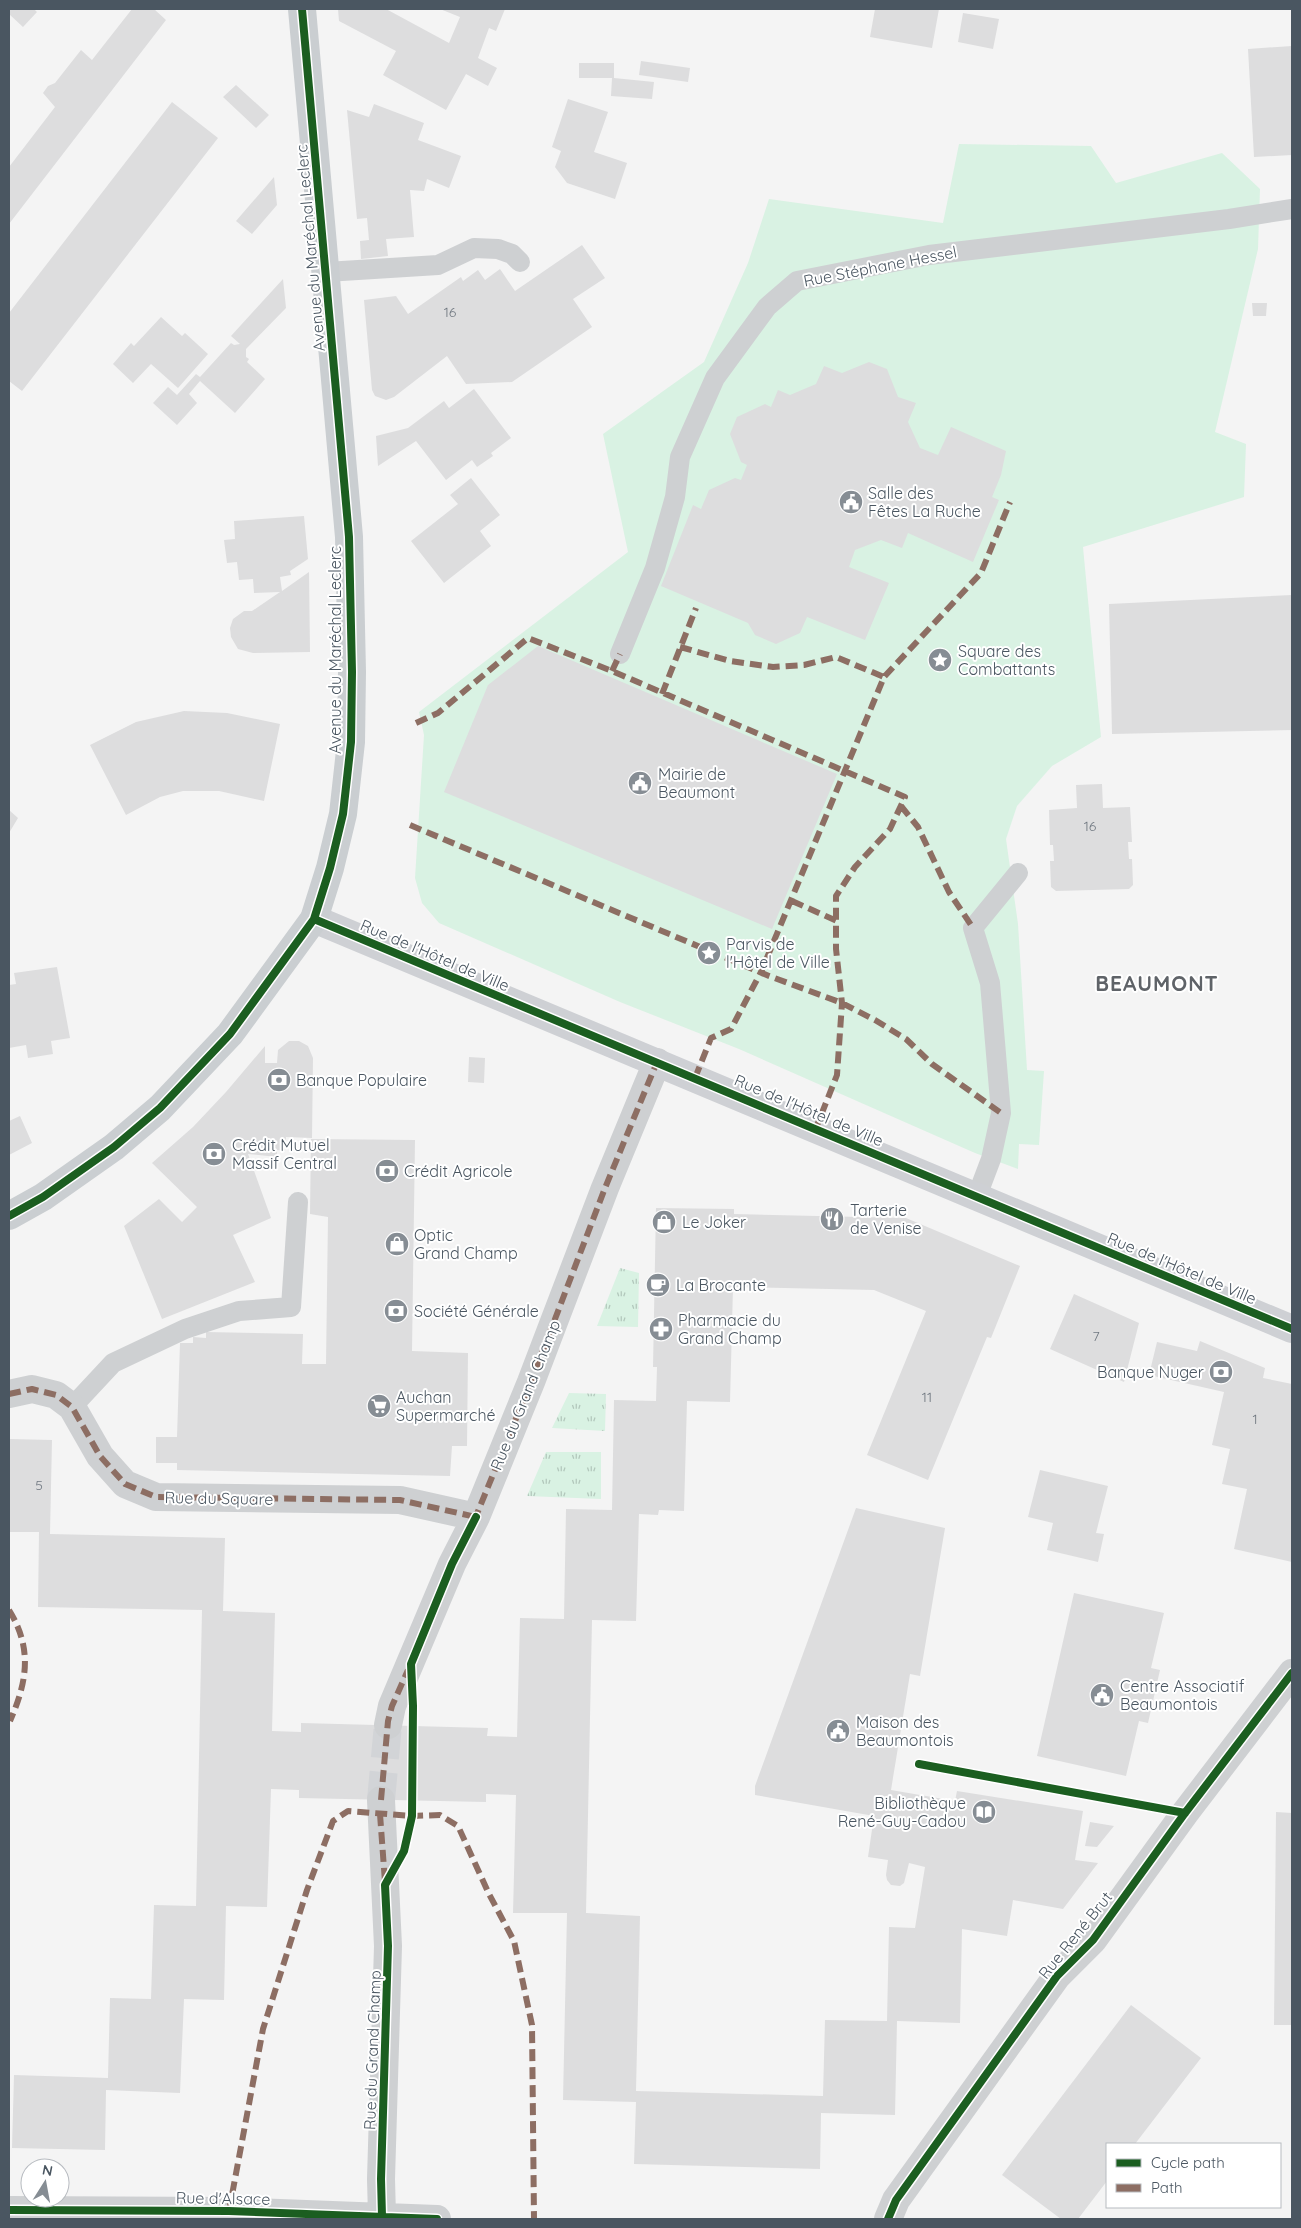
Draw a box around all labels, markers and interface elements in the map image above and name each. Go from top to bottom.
street label: Avenue du Maréchal Leclerc [291,144,329,352]
street label: Rue Stéphane Hessel [802,241,958,291]
house number: 16 [444,303,457,321]
place label: Salle des Fêtes La Ruche [868,483,981,521]
public building icon: Salle des Fêtes La Ruche [838,489,864,515]
street label: Avenue du Maréchal Leclerc [325,546,345,754]
place label: Square des Combattants [958,641,1055,679]
place icon: Square des Combattants [927,647,953,673]
place label: Mairie de Beaumont [658,764,735,802]
public building icon: Mairie de Beaumont [627,770,653,796]
house number: 16 [1084,817,1097,835]
street label: Rue de l'Hôtel de Ville [357,915,513,995]
place label: Parvis de l'Hôtel de Ville [726,934,830,972]
place icon: Parvis de l'Hôtel de Ville [696,940,722,966]
district label: BEAUMONT [1095,970,1219,996]
bank icon: Banque Populaire [266,1067,292,1093]
place label: Banque Populaire [296,1070,427,1090]
street label: Rue de l'Hôtel de Ville [731,1070,887,1150]
place label: Crédit Mutuel Massif Central [232,1135,337,1173]
bank icon: Crédit Mutuel Massif Central [201,1141,227,1167]
bank icon: Crédit Agricole [374,1158,400,1184]
place label: Crédit Agricole [404,1161,513,1181]
place label: Tarterie de Venise [850,1200,922,1238]
restaurant icon: Tarterie de Venise [819,1206,845,1232]
shop icon: Le Joker [651,1209,677,1235]
place label: Le Joker [682,1212,746,1232]
place label: Optic Grand Champ [414,1225,518,1263]
street label: Rue de l'Hôtel de Ville [1104,1228,1260,1308]
shop icon: Optic Grand Champ [384,1231,410,1257]
cafe icon: La Brocante [645,1272,671,1298]
place label: La Brocante [676,1275,766,1295]
bank icon: Société Générale [383,1298,409,1324]
place label: Société Générale [414,1301,539,1321]
place label: Pharmacie du Grand Champ [678,1310,782,1348]
pharmacy icon: Pharmacie du Grand Champ [648,1316,674,1342]
street label: Rue du Grand Champ [486,1317,564,1473]
house number: 7 [1092,1327,1100,1345]
bank icon: Banque Nuger [1208,1359,1234,1385]
place label: Banque Nuger [1097,1362,1204,1382]
place label: Auchan Supermarché [396,1387,496,1425]
house number: 11 [922,1388,932,1406]
supermarket icon: Auchan Supermarché [366,1393,392,1419]
house number: 1 [1252,1410,1258,1428]
house number: 5 [35,1476,43,1494]
street label: Rue du Square [164,1487,274,1509]
place label: Centre Associatif Beaumontois [1120,1676,1245,1714]
public building icon: Centre Associatif Beaumontois [1089,1682,1115,1708]
place label: Maison des Beaumontois [856,1712,954,1750]
public building icon: Maison des Beaumontois [825,1718,851,1744]
place label: Bibliothèque René-Guy-Cadou [838,1793,966,1831]
library icon: Bibliothèque René-Guy-Cadou [971,1799,997,1825]
street label: Rue René Brut [1034,1887,1116,1983]
street label: Rue du Grand Champ [359,1970,385,2130]
legend [1106,2143,1281,2208]
text: Cycle path [1151,2153,1225,2172]
north arrow [20,2158,70,2208]
text: N [41,2160,54,2180]
text: Path [1151,2178,1183,2197]
street label: Rue d'Alsace [176,2187,270,2209]

